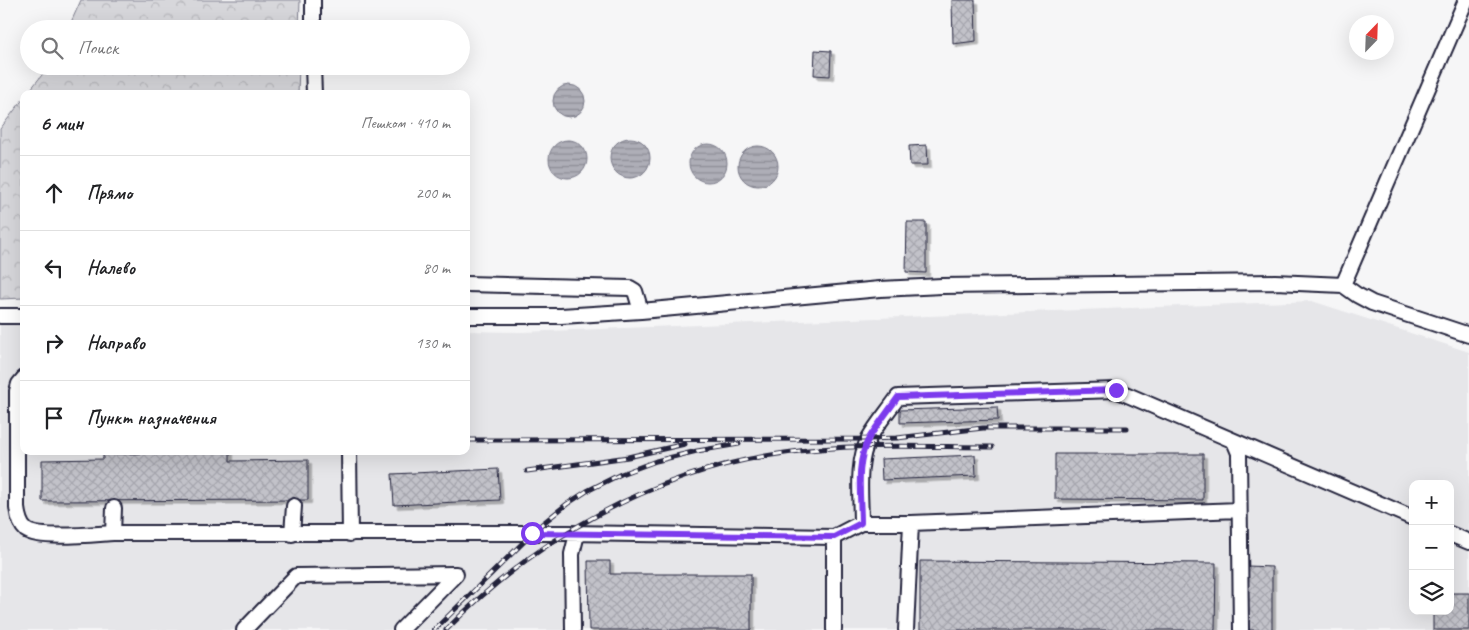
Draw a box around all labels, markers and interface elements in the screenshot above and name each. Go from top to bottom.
north arrow [1349,15,1394,60]
search box [20,20,470,75]
icon: search [38,34,66,62]
text: Поиск [78,36,118,60]
text: 6 мин [40,110,83,136]
text: Пешком · 410 m [361,113,450,133]
icon: ahead [40,179,68,207]
text: Прямо [87,181,132,205]
text: 200 m [416,183,450,203]
icon: left [40,254,68,282]
text: Налево [87,256,135,280]
text: 80 m [423,258,450,278]
icon: right [40,329,68,357]
text: Направо [87,331,145,355]
text: 130 m [416,333,450,353]
route end [1105,379,1128,402]
icon: arrive [40,404,68,432]
text: Пункт назначения [87,406,216,430]
map controls [1409,480,1454,615]
button: + [1409,480,1454,525]
route start [521,522,544,545]
button: − [1409,525,1454,570]
button: layers [1409,570,1454,615]

